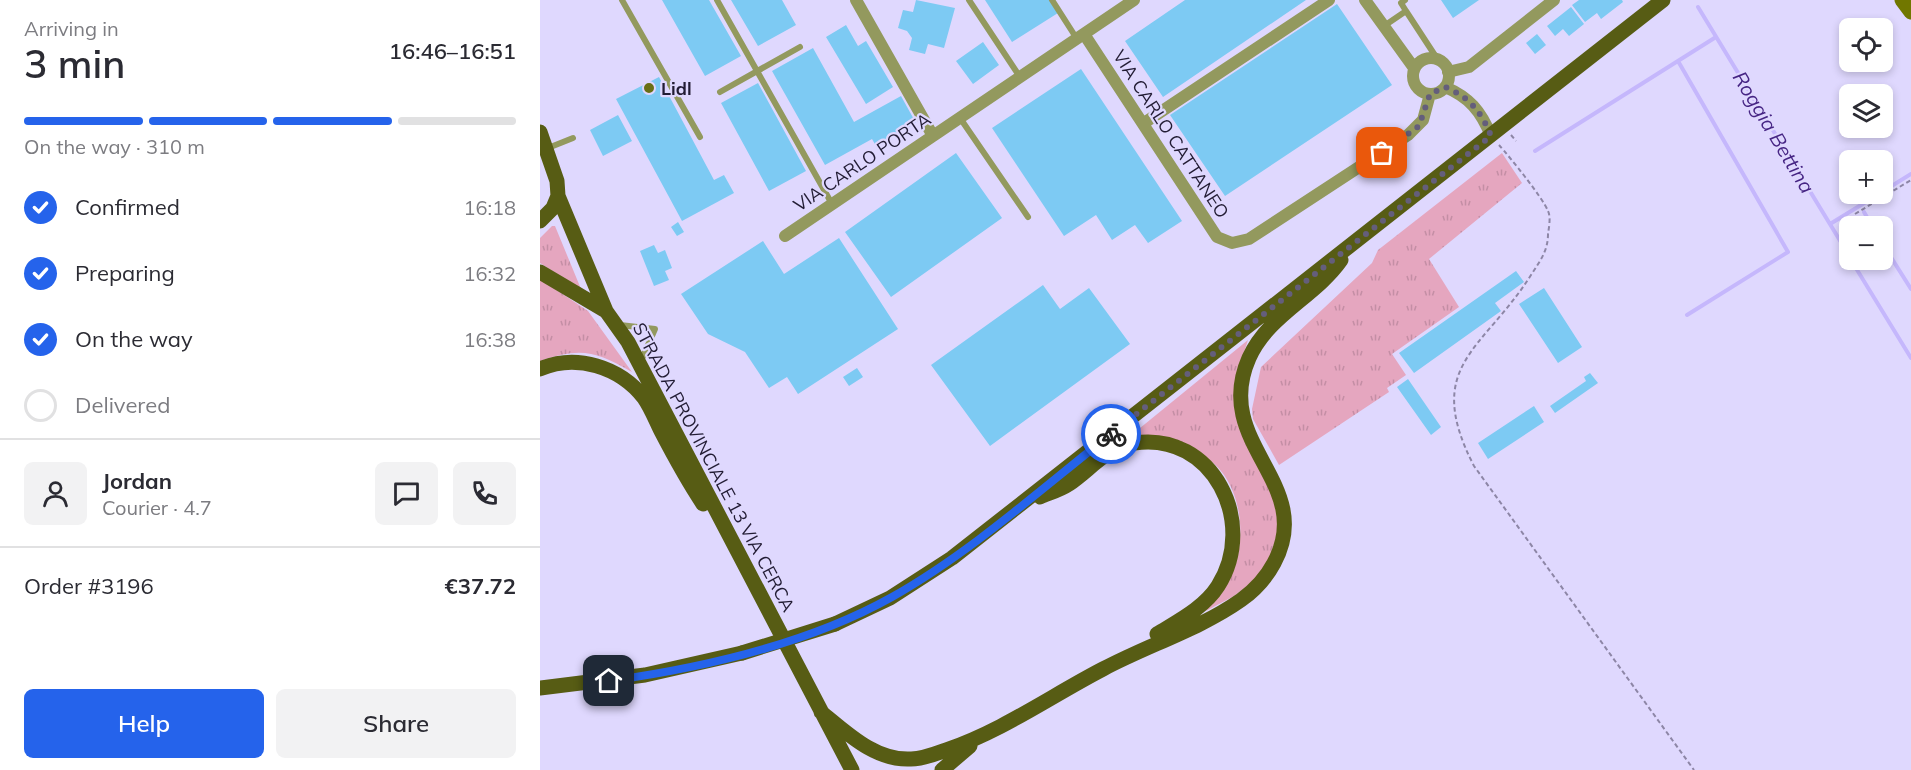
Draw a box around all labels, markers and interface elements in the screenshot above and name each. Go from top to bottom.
text: Arriving in [24,16,119,41]
map controls [1839,18,1893,270]
button: locate [1839,18,1893,72]
text: 16:46–16:51 [389,37,516,65]
text: 3 min [24,39,125,88]
street label: VIA CARLO CATTANEO [1108,46,1234,222]
water label: Roggia Bettina [1728,66,1820,198]
place label: Lidl [661,77,692,100]
marker: Lidl [642,81,656,95]
button: layers [1839,84,1893,138]
street label: VIA CARLO PORTA [789,107,935,217]
pin [1356,127,1407,178]
text: On the way · 310 m [24,134,205,159]
icon: bag [1365,136,1398,169]
button: + [1839,150,1893,204]
icon: check [24,191,57,224]
text: Confirmed [75,193,180,221]
text: 16:18 [463,195,516,220]
button: − [1839,216,1893,270]
icon: check [24,257,57,290]
text: Preparing [75,259,175,287]
text: 16:32 [463,261,516,286]
street label: STRADA PROVINCIALE 13 VIA CERCA [628,319,800,615]
icon: check [24,323,57,356]
text: On the way [75,325,193,353]
text: 16:38 [463,327,516,352]
text: Delivered [75,391,170,419]
courier [1081,404,1141,464]
icon: bike [1095,418,1128,451]
button: person [24,462,87,525]
button: chat [375,462,438,525]
button: phone [453,462,516,525]
text: Jordan [102,467,172,495]
text: Courier · 4.7 [102,495,212,520]
text: Order #3196 [24,572,154,600]
text: €37.72 [445,572,516,600]
pin [583,655,634,706]
icon: home [592,664,625,697]
button: Help [24,689,264,758]
button: Share [276,689,516,758]

